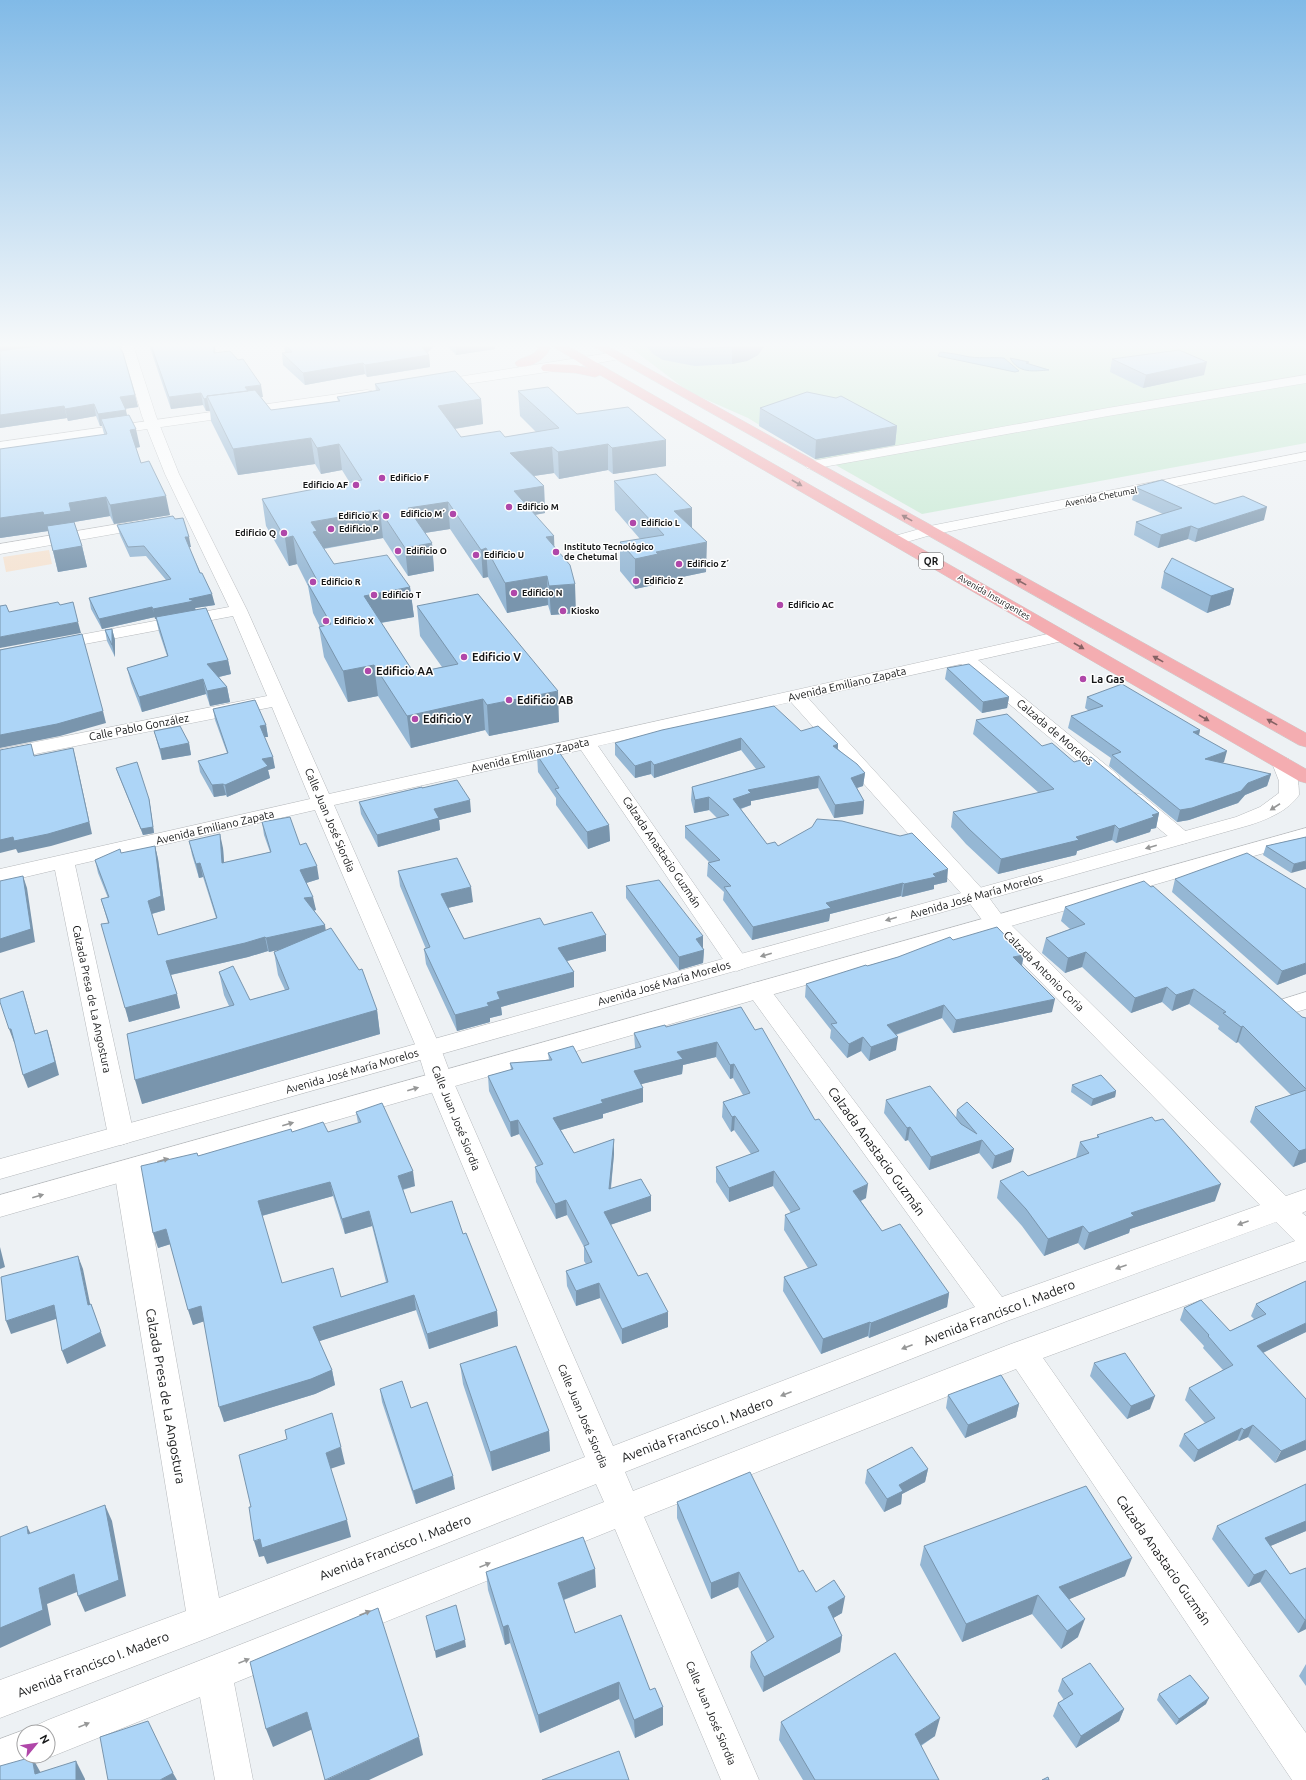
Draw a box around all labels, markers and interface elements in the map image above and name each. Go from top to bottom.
marker: Edificio F [377,473,387,483]
place label: Edificio F [390,473,429,483]
place label: Edificio AF [303,480,348,490]
marker: Edificio AF [351,480,361,490]
one-way arrow [791,480,803,487]
street label: Avenida Chetumal [1064,485,1139,509]
marker: Edificio M [504,502,514,512]
place label: Edificio M [517,502,559,512]
place label: Edificio M´ [400,509,445,519]
marker: Edificio M´ [448,509,458,519]
place label: Edificio K [338,511,378,521]
marker: Edificio K [381,511,391,521]
one-way arrow [901,515,913,521]
marker: Edificio L [628,518,638,528]
place label: Edificio L [641,518,680,528]
marker: Edificio P [326,524,336,534]
place label: Edificio P [339,524,379,534]
place label: Edificio Q [235,528,276,538]
marker: Edificio Q [279,528,289,538]
place label: Instituto Tecnológico de Chetumal [564,542,654,562]
marker: Edificio O [393,546,403,556]
place label: Edificio O [406,546,447,556]
marker: Instituto Tecnológico de Chetumal [551,547,561,557]
marker: Edificio U [471,550,481,560]
place label: Edificio U [484,550,524,560]
road number: QR [919,553,943,569]
marker: Edificio Z´ [674,559,684,569]
place label: Edificio Z´ [687,559,729,569]
street label: Avenida Insurgentes [956,572,1032,622]
marker: Edificio Z [631,576,641,586]
place label: Edificio Z [644,576,684,586]
marker: Edificio R [308,577,318,587]
place label: Edificio R [321,577,361,587]
one-way arrow [1015,578,1026,585]
marker: Edificio N [509,588,519,598]
place label: Edificio N [522,588,563,598]
marker: Edificio T [369,590,379,600]
place label: Edificio T [382,590,422,600]
marker: Edificio AC [775,600,785,610]
place label: Edificio AC [788,600,834,610]
marker: Kiosko [558,606,568,616]
place label: Kiosko [571,606,599,616]
marker: Edificio X [321,616,331,626]
place label: Edificio X [334,616,374,626]
one-way arrow [1073,643,1085,650]
place label: Edificio V [472,651,521,663]
marker: Edificio V [459,652,469,662]
one-way arrow [1153,655,1164,662]
place label: Edificio AA [376,665,433,677]
street label: Avenida Emiliano Zapata [787,665,907,703]
marker: Edificio AA [363,666,373,676]
place label: La Gas [1091,673,1125,685]
marker: La Gas [1078,674,1088,684]
place label: Edificio AB [517,694,573,706]
marker: Edificio AB [504,695,514,705]
street label: Calzada de Morelos [1014,697,1096,768]
street label: Calle Pablo González [88,711,190,743]
place label: Edificio Y [423,713,471,725]
marker: Edificio Y [410,714,420,724]
one-way arrow [1198,714,1210,721]
one-way arrow [1266,719,1278,725]
street label: Avenida Emiliano Zapata [470,736,590,774]
street label: Calle Juan José Siordia [303,766,357,874]
street label: Calzada Anastacio Guzmán [620,794,704,910]
one-way arrow [1269,804,1280,811]
street label: Avenida Emiliano Zapata [155,808,275,846]
one-way arrow [1145,844,1157,850]
street label: Avenida José María Morelos [908,871,1044,921]
one-way arrow [885,917,897,923]
street label: Calzada Presa de La Angostura [70,924,114,1074]
street label: Calzada Antonio Coria [1001,928,1087,1014]
one-way arrow [760,952,772,958]
street label: Avenida José María Morelos [596,958,732,1008]
street label: Avenida José María Morelos [284,1046,420,1096]
street label: Calle Juan José Siordia [429,1064,483,1172]
street label: Calzada Anastacio Guzmán [826,1084,928,1218]
one-way arrow [407,1086,419,1092]
one-way arrow [282,1121,294,1127]
one-way arrow [157,1157,169,1163]
one-way arrow [32,1193,44,1199]
one-way arrow [1236,1220,1248,1226]
one-way arrow [1114,1264,1126,1270]
street label: Avenida Francisco I. Madero [921,1277,1077,1347]
street label: Calzada Presa de La Angostura [144,1307,188,1485]
one-way arrow [901,1344,913,1350]
street label: Calle Juan José Siordia [556,1362,610,1470]
one-way arrow [780,1392,792,1398]
street label: Avenida Francisco I. Madero [619,1394,775,1464]
street label: Calzada Anastacio Guzmán [1114,1492,1214,1628]
street label: Avenida Francisco I. Madero [317,1512,473,1582]
one-way arrow [480,1561,492,1567]
one-way arrow [359,1609,371,1615]
street label: Avenida Francisco I. Madero [15,1629,171,1699]
one-way arrow [239,1658,250,1664]
street label: Calle Juan José Siordia [684,1659,738,1767]
one-way arrow [79,1721,91,1727]
north arrow [16,1724,56,1764]
text: N [38,1733,52,1746]

